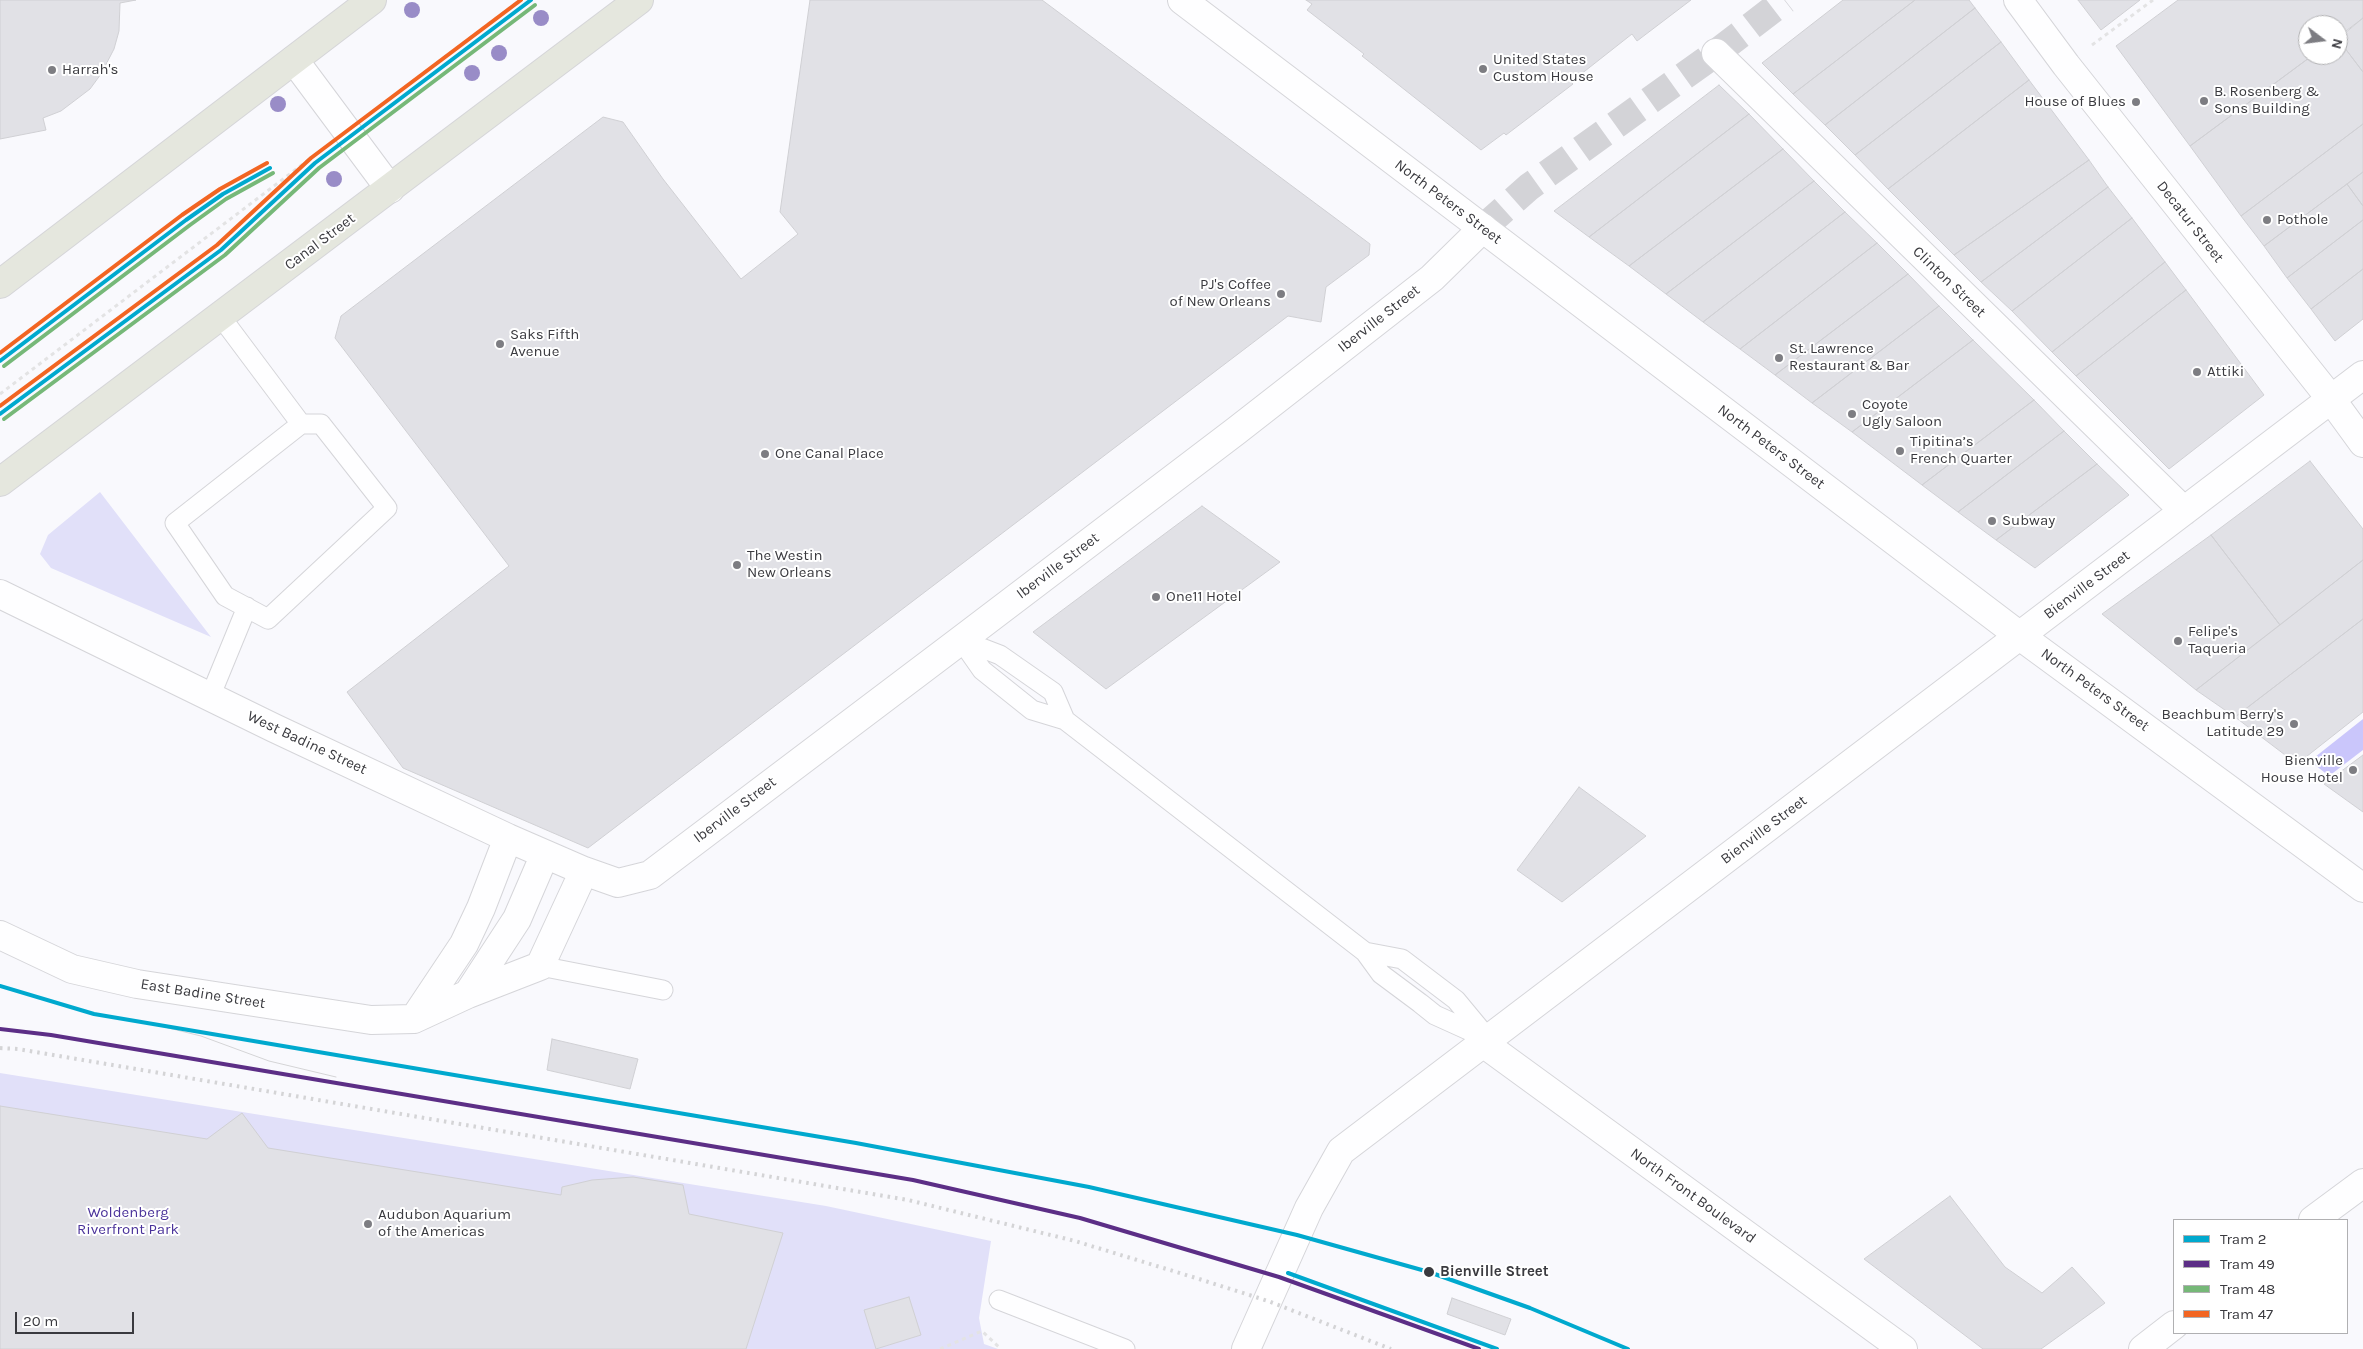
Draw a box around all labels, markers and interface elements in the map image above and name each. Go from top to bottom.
north arrow [2298,15,2348,65]
text: N [2327,37,2347,51]
place label: United States Custom House [1493,51,1593,86]
place label: Harrah's [62,61,118,79]
marker: United States Custom House [1477,63,1489,75]
marker: Harrah's [46,64,58,76]
place label: B. Rosenberg & Sons Building [2214,83,2319,118]
place label: House of Blues [2024,93,2126,111]
marker: B. Rosenberg & Sons Building [2198,95,2210,107]
marker: House of Blues [2130,96,2142,108]
street label: North Peters Street [1391,156,1505,248]
street label: Decatur Street [2153,178,2227,266]
street label: Canal Street [281,210,359,274]
place label: Pothole [2277,211,2328,229]
marker: Pothole [2261,214,2273,226]
street label: Clinton Street [1909,243,1989,321]
place label: PJ's Coffee of New Orleans [1170,276,1271,311]
street label: Iberville Street [1334,281,1424,357]
marker: PJ's Coffee of New Orleans [1275,288,1287,300]
place label: Saks Fifth Avenue [510,326,579,361]
marker: Saks Fifth Avenue [494,338,506,350]
place label: St. Lawrence Restaurant & Bar [1789,340,1909,375]
marker: St. Lawrence Restaurant & Bar [1773,352,1785,364]
place label: Attiki [2207,363,2244,381]
marker: Attiki [2191,366,2203,378]
place label: Coyote Ugly Saloon [1862,396,1942,431]
street label: North Peters Street [1714,401,1828,493]
marker: Coyote Ugly Saloon [1846,408,1858,420]
place label: Tipitina’s French Quarter [1910,433,2012,468]
place label: One Canal Place [775,445,884,463]
marker: Tipitina’s French Quarter [1894,445,1906,457]
marker: One Canal Place [759,448,771,460]
place label: Subway [2002,512,2055,530]
marker: Subway [1986,515,1998,527]
street label: Iberville Street [1013,529,1103,603]
place label: The Westin New Orleans [747,547,832,582]
street label: Bienville Street [2040,547,2134,623]
marker: The Westin New Orleans [731,559,743,571]
place label: One11 Hotel [1166,588,1242,606]
marker: One11 Hotel [1150,591,1162,603]
place label: Felipe's Taqueria [2188,623,2246,658]
marker: Felipe's Taqueria [2172,635,2184,647]
street label: North Peters Street [2037,645,2153,735]
place label: Beachbum Berry's Latitude 29 [2162,706,2284,741]
street label: West Badine Street [244,707,370,779]
marker: Beachbum Berry's Latitude 29 [2288,718,2300,730]
place label: Bienville House Hotel [2261,752,2343,787]
marker: Bienville House Hotel [2347,764,2359,776]
street label: Iberville Street [690,773,780,847]
street label: Bienville Street [1717,792,1811,868]
street label: East Badine Street [139,975,267,1013]
street label: North Front Boulevard [1627,1144,1759,1248]
park label: Woldenberg Riverfront Park [77,1204,179,1239]
place label: Audubon Aquarium of the Americas [378,1206,511,1241]
marker: Audubon Aquarium of the Americas [362,1218,374,1230]
legend [2173,1219,2348,1334]
text: Tram 2 [2220,1230,2266,1248]
text: Tram 49 [2220,1255,2275,1273]
place label: Bienville Street [1440,1263,1549,1281]
marker: Bienville Street [1422,1265,1436,1279]
text: Tram 48 [2220,1280,2275,1298]
scale bar [18,1302,136,1334]
text: Tram 47 [2220,1305,2273,1323]
text: 20 m [23,1312,58,1330]

